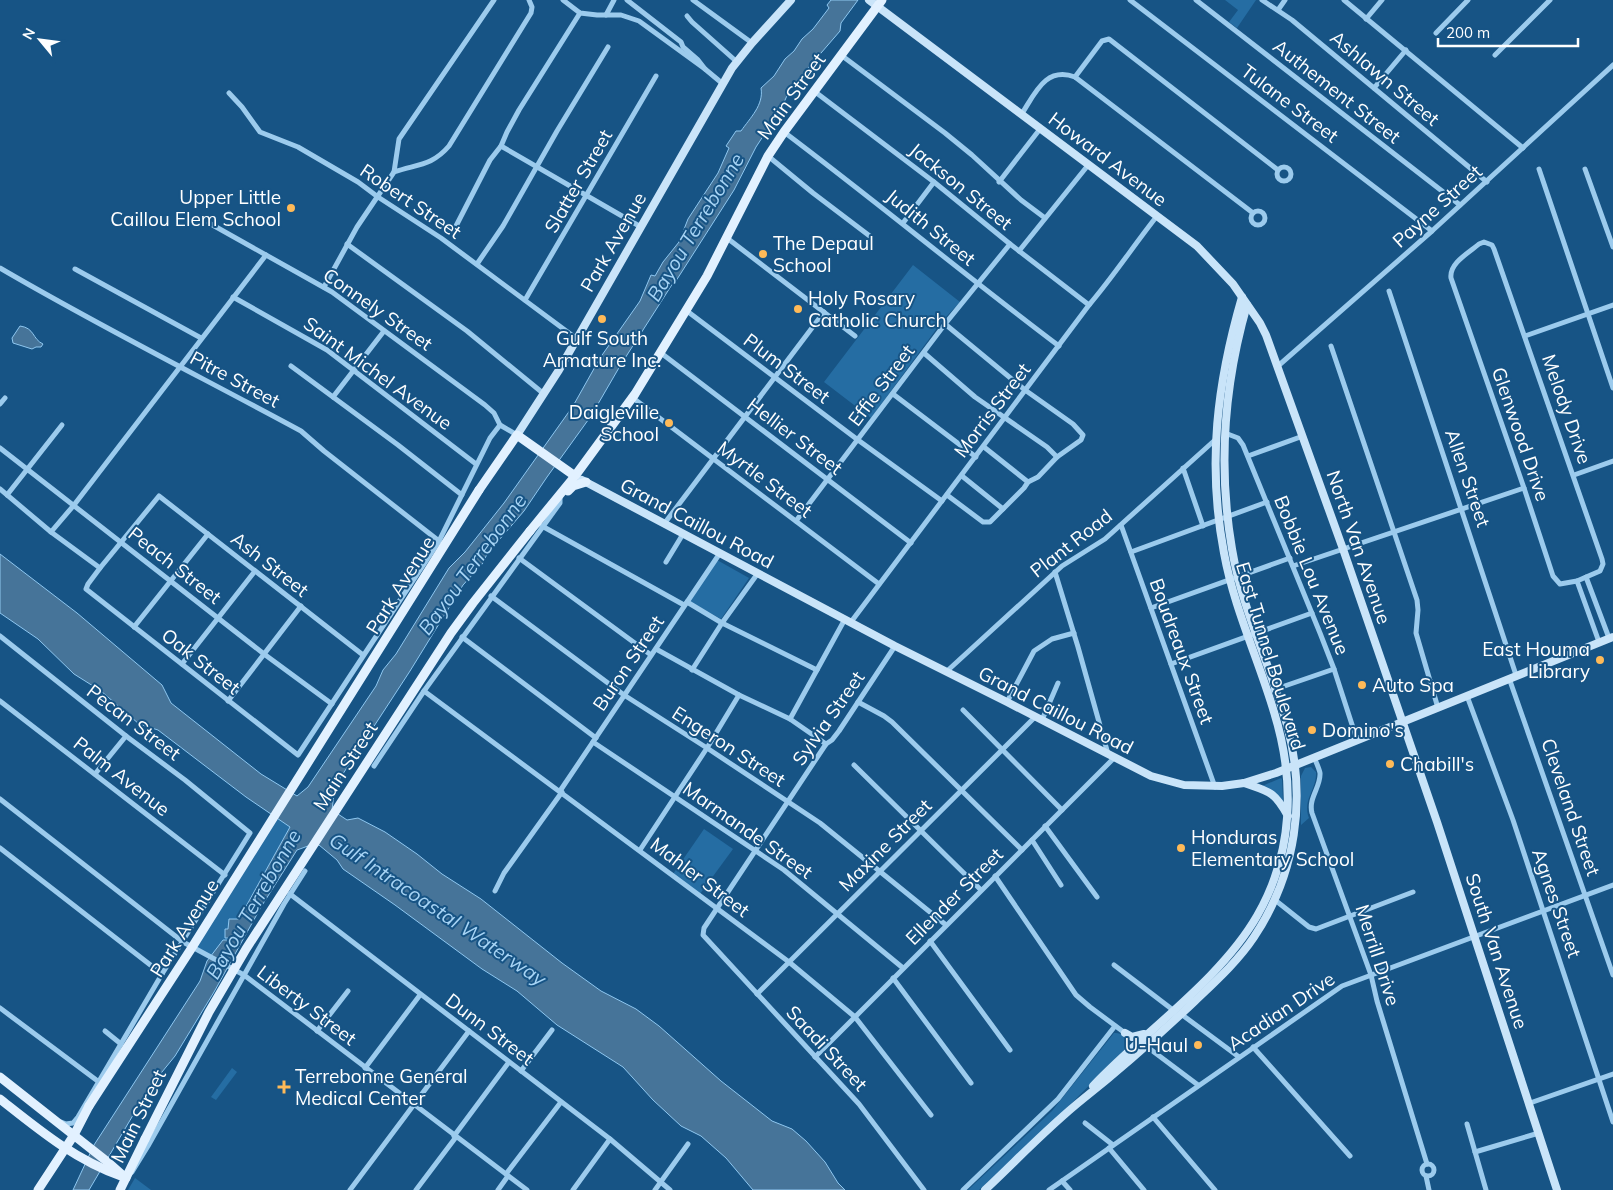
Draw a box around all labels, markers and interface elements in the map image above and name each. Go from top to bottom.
north arrow [15,15,65,65]
scale bar [1438,15,1578,47]
text: 200 m [1446,23,1490,42]
text: N [18,25,39,43]
street label: Ashlawn Street [1325,25,1445,131]
street label: Authement Street [1268,34,1406,148]
street label: Main Street [752,48,831,144]
street label: Tulane Street [1236,59,1344,148]
street label: Howard Avenue [1044,107,1172,211]
street label: Slatter Street [539,125,617,237]
street label: Jackson Street [905,137,1018,235]
water label: Bayou Terrebonne [641,148,749,306]
street label: Robert Street [356,158,467,244]
street label: Payne Street [1387,159,1487,252]
street label: Judith Street [881,184,981,271]
place label: Upper Little Caillou Elem School [110,185,281,231]
street label: Park Avenue [575,188,651,296]
marker: Upper Little Caillou Elem School [285,202,297,214]
place label: The Depaul School [773,231,874,277]
marker: The Depaul School [757,248,769,260]
street label: Connely Street [319,262,438,356]
place label: Holy Rosary Catholic Church [808,286,947,332]
marker: Holy Rosary Catholic Church [792,303,804,315]
street label: Saint Michel Avenue [299,311,457,435]
marker: Gulf South Armature Inc. [596,313,608,325]
place label: Gulf South Armature Inc. [543,326,661,372]
street label: Plum Street [739,328,835,408]
street label: Effie Street [843,339,920,431]
street label: Pitre Street [186,345,284,413]
street label: Melody Drive [1537,351,1597,467]
street label: Morris Street [949,358,1036,462]
street label: Glenwood Drive [1487,364,1555,504]
street label: Hellier Street [743,392,848,480]
place label: Daigleville School [569,400,659,446]
marker: Daigleville School [663,417,675,429]
street label: Allen Street [1440,426,1496,530]
street label: Myrtle Street [713,435,818,523]
street label: North Van Avenue [1321,467,1397,627]
street label: Grand Caillou Road [616,472,778,574]
water label: Bayou Terrebonne [412,488,532,640]
street label: Bobbie Lou Avenue [1269,492,1355,658]
street label: Plant Road [1025,503,1117,583]
street label: Peach Street [124,521,227,609]
street label: Ash Street [226,526,314,602]
street label: Park Avenue [360,532,440,638]
street label: East Tunnel Boulevard [1231,559,1311,753]
street label: Boudreaux Street [1145,575,1220,727]
street label: Buron Street [587,610,669,715]
street label: Oak Street [157,623,245,699]
place label: East Houma Library [1482,637,1590,683]
marker: East Houma Library [1594,654,1606,666]
street label: Grand Caillou Road [975,661,1137,759]
street label: Sylvia Street [787,666,870,770]
place label: Auto Spa [1372,673,1454,697]
street label: Pecan Street [82,679,186,765]
marker: Auto Spa [1356,679,1368,691]
street label: Engeron Street [668,700,790,792]
street label: Main Street [307,717,383,815]
place label: Domino's [1322,718,1404,742]
marker: Domino's [1306,724,1318,736]
street label: Palm Avenue [69,731,175,821]
street label: Cleveland Street [1536,735,1606,879]
place label: Chabill's [1400,752,1474,776]
marker: Chabill's [1384,758,1396,770]
street label: Marmande Street [678,776,818,884]
street label: Maxine Street [834,793,937,896]
water label: Bayou Terrebonne [200,825,306,983]
place label: Honduras Elementary School [1191,825,1354,871]
water label: Gulf Intracoastal Waterway [325,827,552,992]
street label: Mahler Street [646,832,755,922]
street label: Ellender Street [900,842,1008,950]
marker: Honduras Elementary School [1175,842,1187,854]
street label: Agnes Street [1527,845,1587,961]
street label: South Van Avenue [1461,870,1533,1032]
street label: Park Avenue [144,875,224,981]
street label: Merrill Drive [1350,901,1406,1009]
street label: Liberty Street [253,960,362,1050]
street label: Acadian Drive [1223,966,1339,1056]
street label: Dunn Street [441,988,539,1070]
street label: Saadi Street [781,1000,873,1096]
place label: U-Haul [1125,1033,1188,1057]
marker: U-Haul [1192,1039,1204,1051]
place label: Terrebonne General Medical Center [295,1064,468,1110]
street label: Main Street [105,1065,171,1167]
marker: Terrebonne General Medical Center [277,1080,291,1094]

